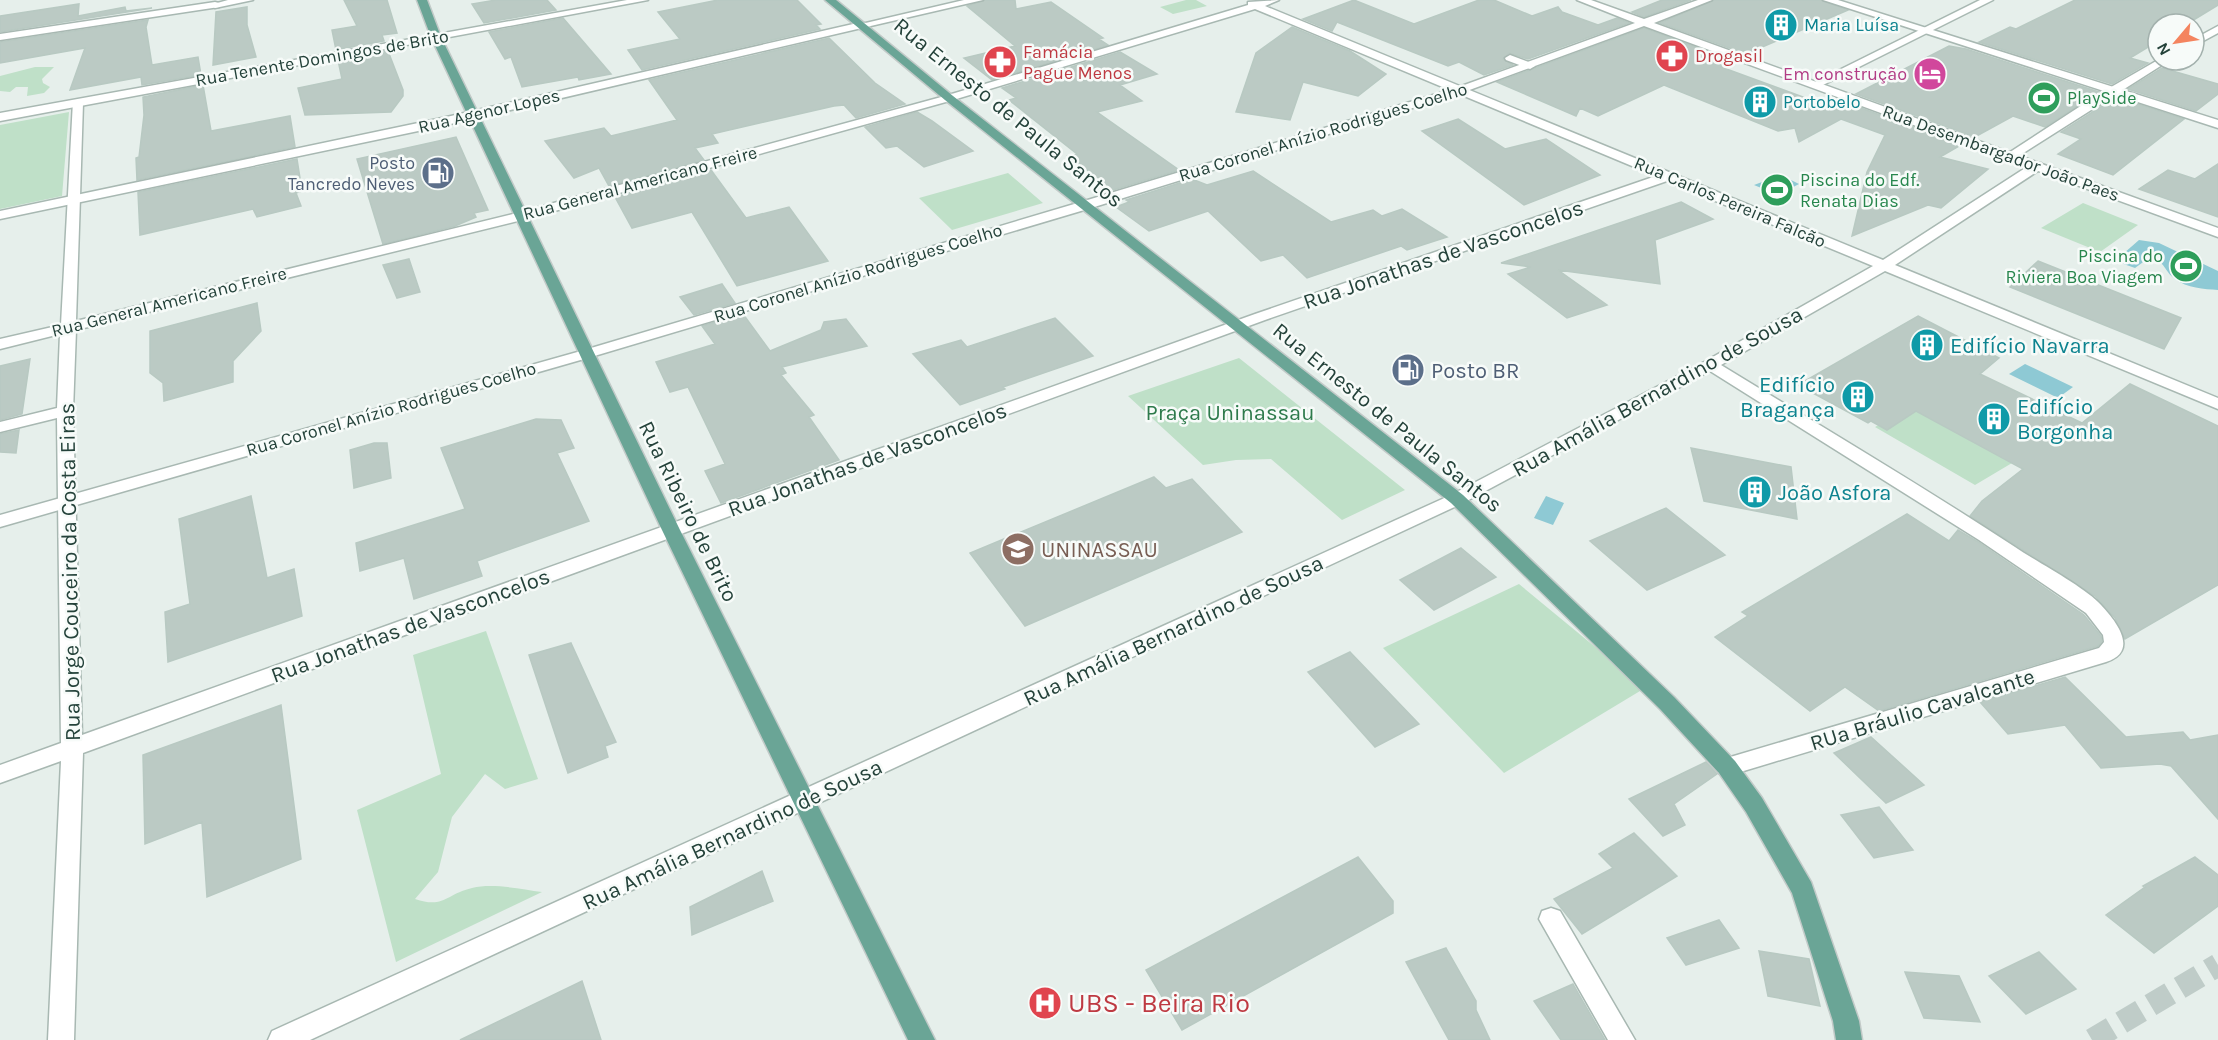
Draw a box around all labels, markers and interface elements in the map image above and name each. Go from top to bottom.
building icon: Maria Luísa [1763,7,1799,43]
street label: Rua Ernesto de Paula Santos [889,12,1128,213]
north arrow [2146,12,2206,72]
place label: Maria Luísa [1804,14,1899,36]
street label: Rua Tenente Domingos de Brito [194,25,450,91]
pharmacy icon: Drogasil [1654,38,1690,74]
text: N [2152,39,2174,59]
place label: Famácia Pague Menos [1023,41,1132,84]
pharmacy icon: Famácia Pague Menos [982,44,1018,80]
place label: Drogasil [1695,45,1763,67]
hotel icon: Em construção [1912,56,1948,92]
place label: Em construção [1783,63,1907,85]
street label: Rua Coronel Anízio Rodrigues Coelho [1176,78,1470,186]
sports icon: PlaySide [2026,80,2062,116]
street label: Rua Agenor Lopes [416,84,562,138]
building icon: Portobelo [1742,84,1778,120]
place label: PlaySide [2067,87,2136,109]
place label: Portobelo [1783,91,1861,113]
street label: Rua Desembargador João Paes [1879,100,2123,206]
street label: Rua General Americano Freire [520,141,760,225]
place label: Posto Tancredo Neves [288,152,415,195]
street label: Rua Carlos Pereira Falcão [1631,152,1829,252]
fuel station icon: Posto Tancredo Neves [420,155,456,191]
place label: Piscina do Edf. Renata Dias [1800,169,1919,212]
sports icon: Piscina do Edf. Renata Dias [1759,172,1795,208]
street label: Rua Jonathas de Vasconcelos [1300,195,1587,315]
street label: Rua Coronel Anízio Rodrigues Coelho [711,219,1005,327]
place label: Piscina do Riviera Boa Viagem [2005,245,2163,288]
sports icon: Piscina do Riviera Boa Viagem [2168,248,2204,284]
street label: Rua General Americano Freire [49,262,289,342]
street label: Rua Amália Bernardino de Sousa [1508,301,1807,483]
street label: Rua Ernesto de Paula Santos [1268,317,1507,518]
building icon: Edifício Navarra [1909,327,1945,363]
place label: Edifício Navarra [1950,333,2110,359]
fuel station icon: Posto BR [1390,352,1426,388]
street label: Rua Coronel Anízio Rodrigues Coelho [243,357,539,461]
place label: Posto BR [1431,358,1519,384]
place label: Edifício Bragança [1740,372,1835,423]
building icon: Edifício Bragança [1840,379,1876,415]
place label: Edifício Borgonha [2017,394,2113,445]
street label: Rua Jonathas de Vasconcelos [724,397,1010,523]
park label: Praça Uninassau [1145,400,1315,426]
building icon: Edifício Borgonha [1976,401,2012,437]
street label: Rua Jorge Couceiro da Costa Eiras [54,403,86,741]
street label: Rua Ribeiro de Brito [633,417,743,606]
building icon: João Asfora [1737,474,1773,510]
place label: João Asfora [1778,480,1891,506]
school or university icon: UNINASSAU [1000,531,1036,567]
place label: UNINASSAU [1041,537,1158,563]
street label: Rua Amália Bernardino de Sousa [1019,550,1327,712]
street label: Rua Jonathas de Vasconcelos [267,563,553,689]
street label: RUa Bráulio Cavalcante [1807,663,2038,757]
street label: Rua Amália Bernardino de Sousa [578,754,886,916]
hospital icon: UBS - Beira Rio [1027,985,1063,1021]
place label: UBS - Beira Rio [1068,987,1250,1019]

